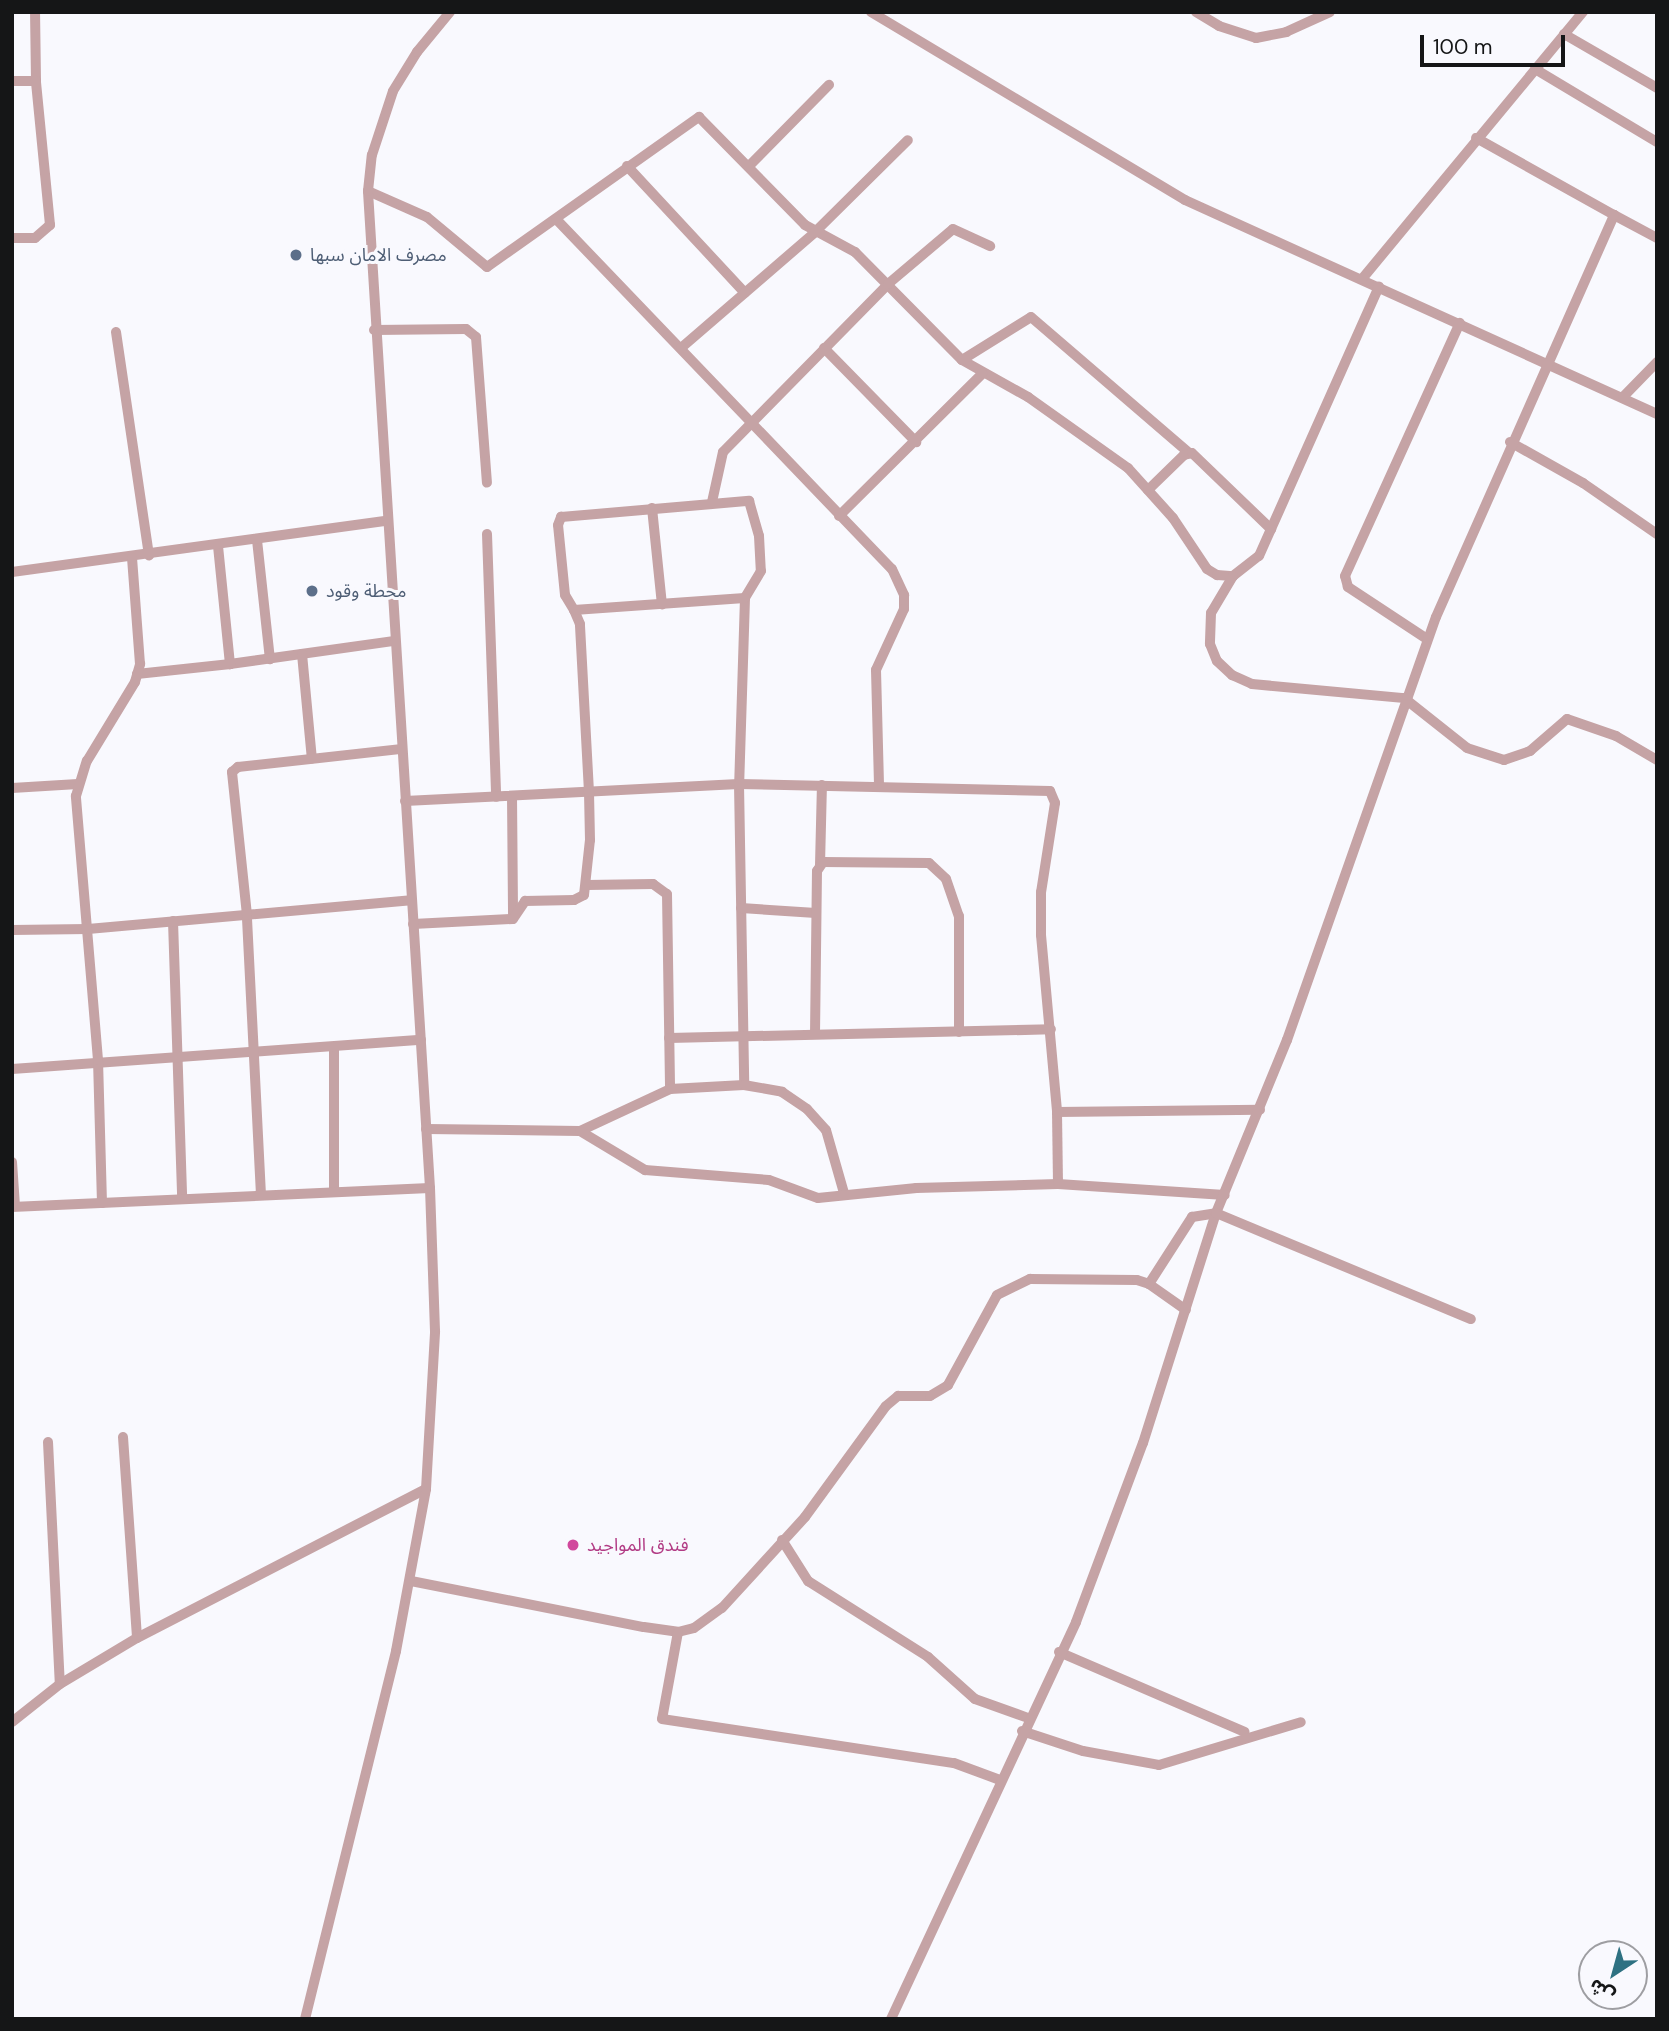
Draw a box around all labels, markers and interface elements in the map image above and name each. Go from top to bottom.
scale bar [1424,21,1569,65]
text: 100 m [1433,33,1493,61]
place label: مصرف الامان سبها [310,244,447,266]
marker: مصرف الامان سبها [288,247,304,263]
place label: محطة وقود [326,580,406,602]
marker: محطة وقود [304,583,320,599]
place label: فندق المواجيد [587,1534,689,1556]
marker: فندق المواجيد [565,1537,581,1553]
north arrow [1578,1940,1648,2010]
text: ش [1584,1973,1619,2009]

